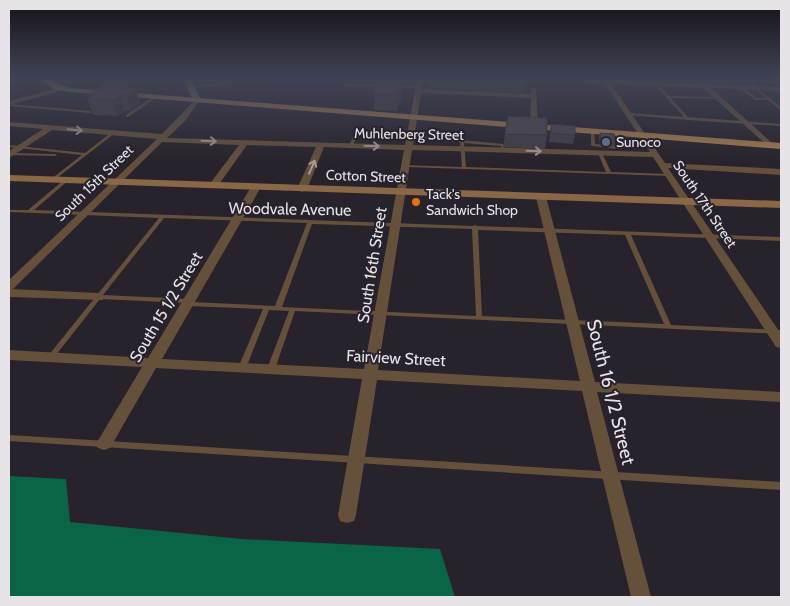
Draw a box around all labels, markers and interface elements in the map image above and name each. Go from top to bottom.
street label: Muhlenberg Street [354,124,464,144]
one-way arrow [66,125,82,134]
place label: Sunoco [616,133,661,151]
marker: Sunoco [600,136,612,148]
one-way arrow [201,137,217,146]
street label: South 15th Street [51,141,137,225]
one-way arrow [363,142,379,151]
one-way arrow [526,146,542,156]
street label: South 17th Street [669,157,741,251]
one-way arrow [307,160,317,175]
street label: Cotton Street [326,166,407,186]
place label: Tack's Sandwich Shop [426,185,518,219]
marker: Tack's Sandwich Shop [410,196,422,208]
street label: Woodvale Avenue [229,198,351,220]
street label: South 16th Street [353,205,391,324]
street label: South 15 1/2 Street [126,248,207,366]
street label: South 16 1/2 Street [582,317,640,468]
street label: Fairview Street [346,346,447,370]

